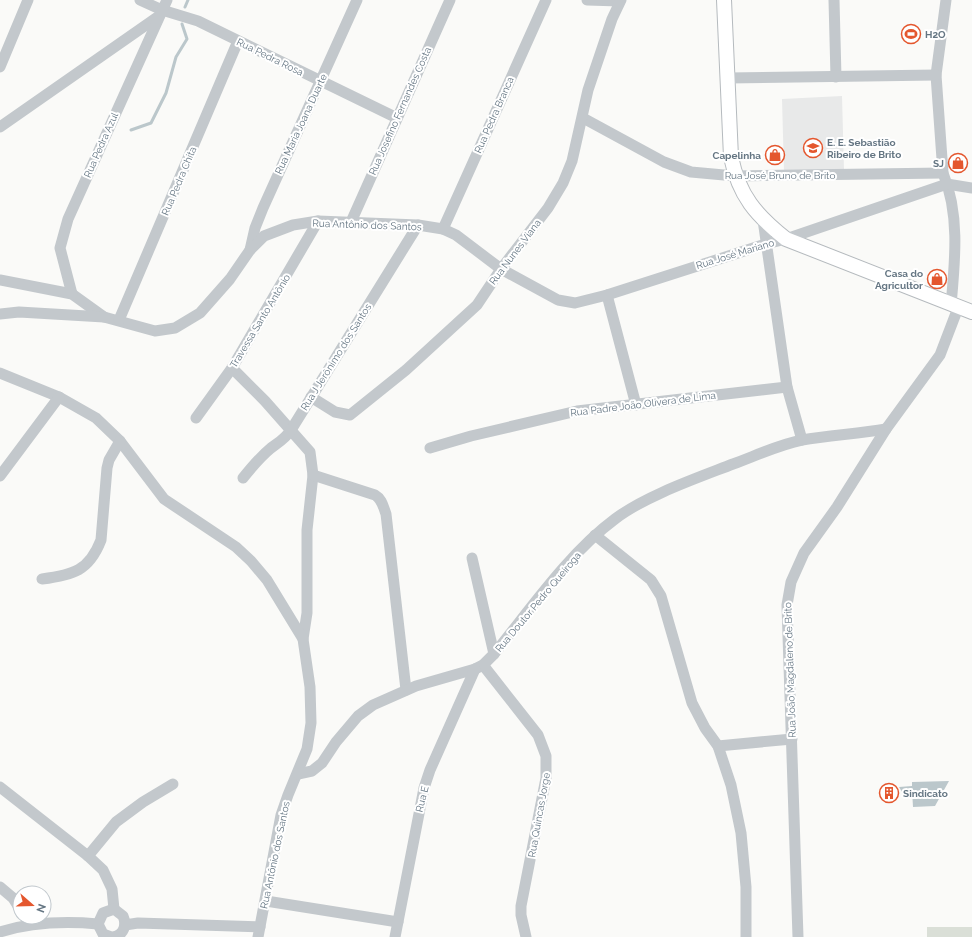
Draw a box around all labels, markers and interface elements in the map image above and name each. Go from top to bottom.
sports icon: H2O [900,23,922,45]
place label: H2O [925,29,946,40]
street label: Rua Pedra Rosa [235,36,305,78]
street label: Rua Josefino Fernandes Costa [367,45,433,177]
street label: Rua Maria Joana Duarte [273,72,329,176]
street label: Rua Pedra Branca [472,75,516,155]
street label: Rua Pedra Azul [82,110,120,179]
school or university icon: E. E. Sebastião Ribeiro de Brito [802,137,824,159]
place label: E. E. Sebastião Ribeiro de Brito [827,137,901,160]
shop icon: Capelinha [764,144,786,166]
street label: Rua Pedra Chita [160,145,198,217]
place label: Capelinha [713,150,761,161]
shop icon: SJ [947,152,969,174]
place label: SJ [933,158,944,169]
street label: Rua José Bruno de Brito [725,170,835,181]
street label: Rua Nunes Viana [487,217,543,287]
street label: Rua Antônio dos Santos [312,218,422,232]
street label: Rua José Mariano [695,237,775,271]
place label: Casa do Agricultor [875,268,923,291]
shop icon: Casa do Agricultor [926,268,948,290]
street label: Travessa Santo Antônio [228,272,292,370]
street label: Rua J Jerônimo dos Santos [299,301,374,412]
street label: Rua Padre João Olivera de Lima [570,390,716,418]
street label: Rua Doutor Pedro Queiroga [493,550,583,654]
street label: Rua João Magdaleno de Brito [782,602,798,738]
street label: Rua Quincas Jorge [526,772,552,858]
building icon: Sindicato [878,782,900,804]
street label: Rua E [413,785,431,813]
place label: Sindicato [903,788,948,799]
street label: Rua Antônio dos Santos [258,800,292,910]
north arrow [12,885,52,925]
text: N [33,902,48,914]

